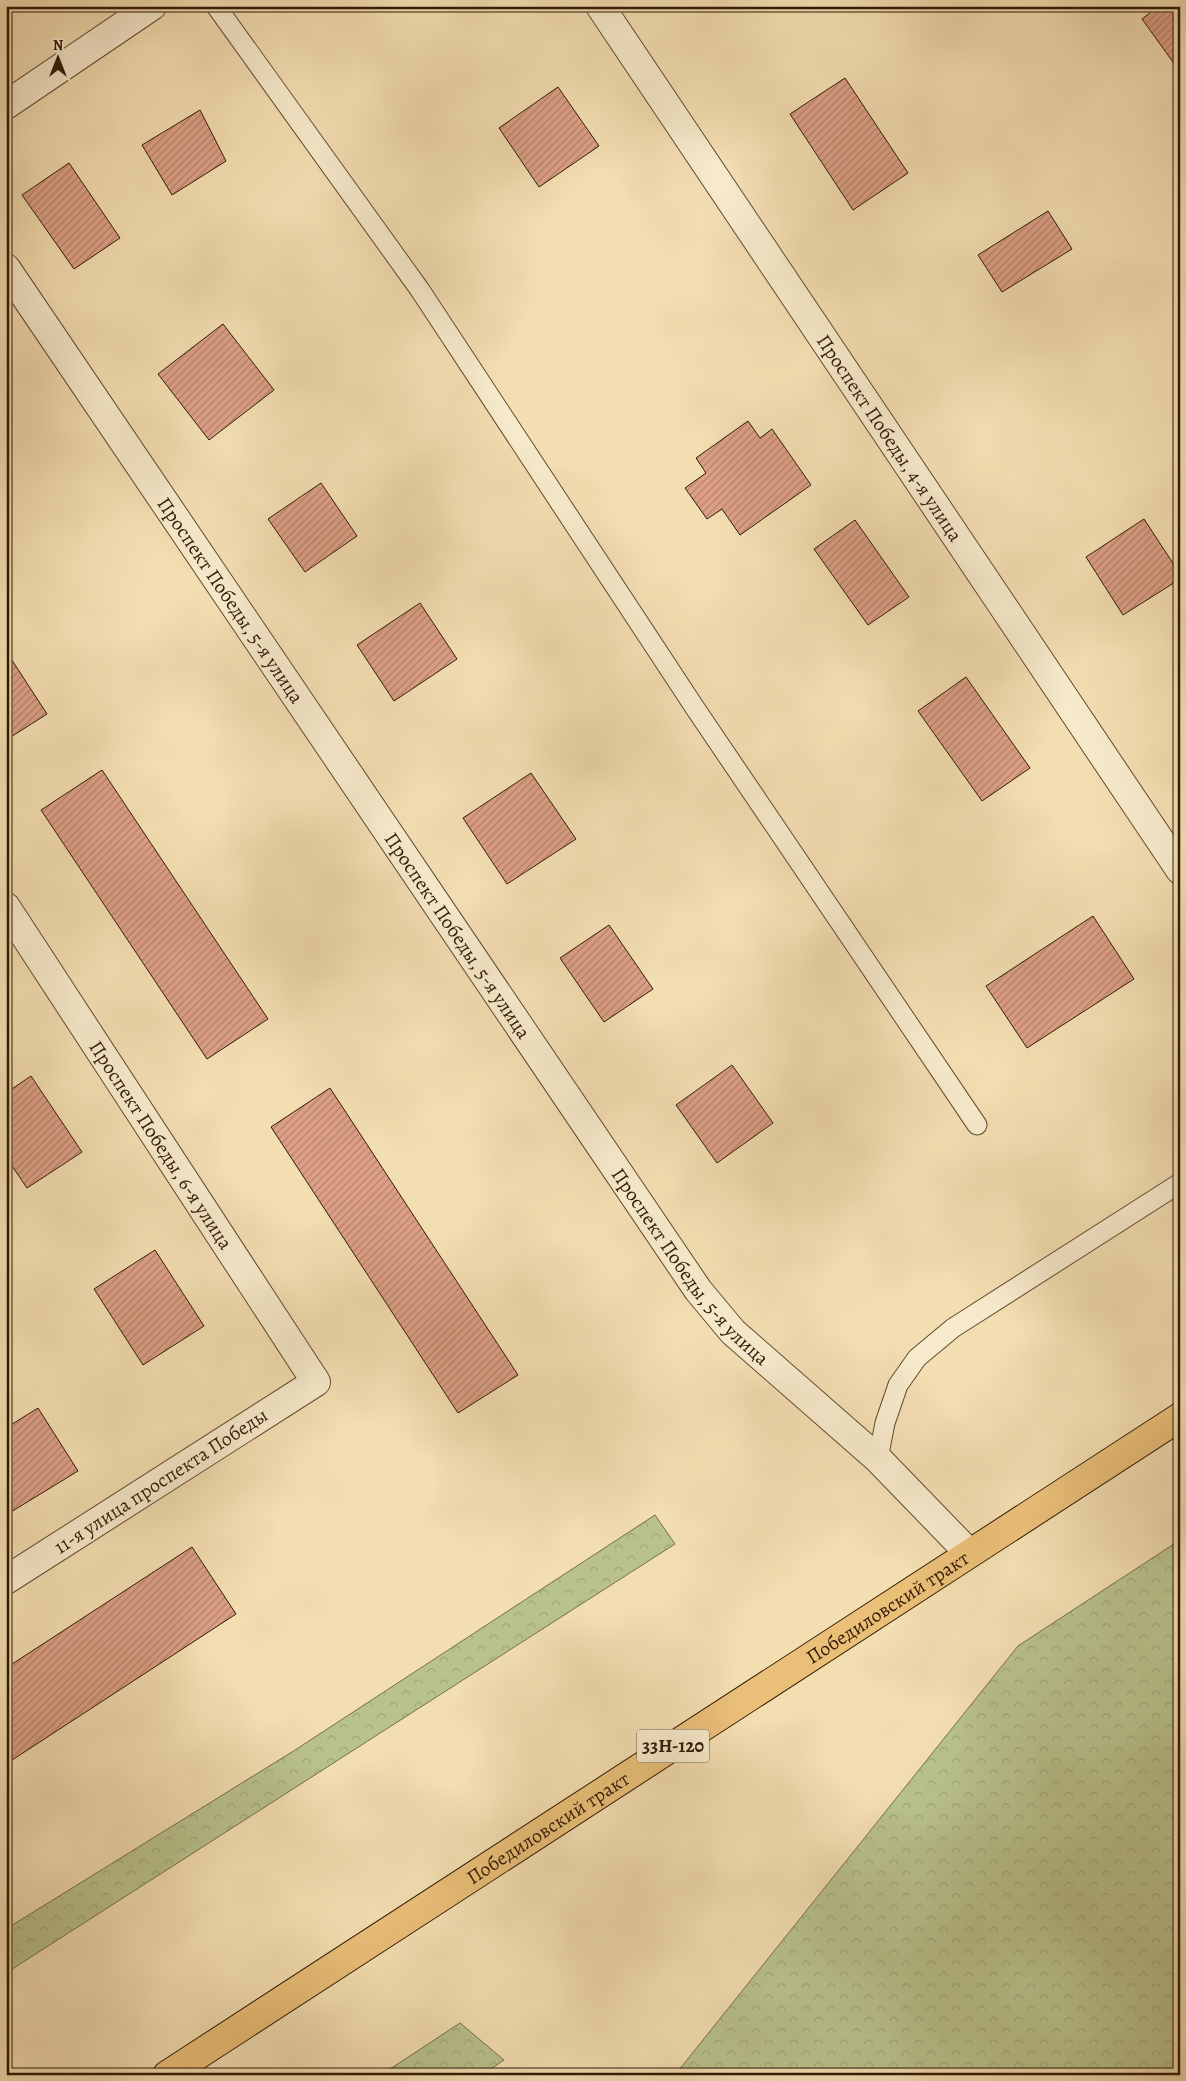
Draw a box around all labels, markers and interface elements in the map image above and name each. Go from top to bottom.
north arrow [32,32,82,82]
text: N [53,36,63,55]
street label: Проспект Победы, 4-я улица [810,329,970,547]
street label: Проспект Победы, 5-я улица [151,491,311,709]
street label: Проспект Победы, 5-я улица [378,827,538,1045]
street label: Проспект Победы, 6-я улица [83,1035,240,1255]
street label: Проспект Победы, 5-я улица [605,1162,776,1372]
street label: 11-я улица проспекта Победы [49,1402,273,1560]
street label: Победиловский тракт [801,1544,974,1670]
road number: 33Н-120 [637,1730,709,1762]
street label: Победиловский тракт [461,1765,634,1891]

